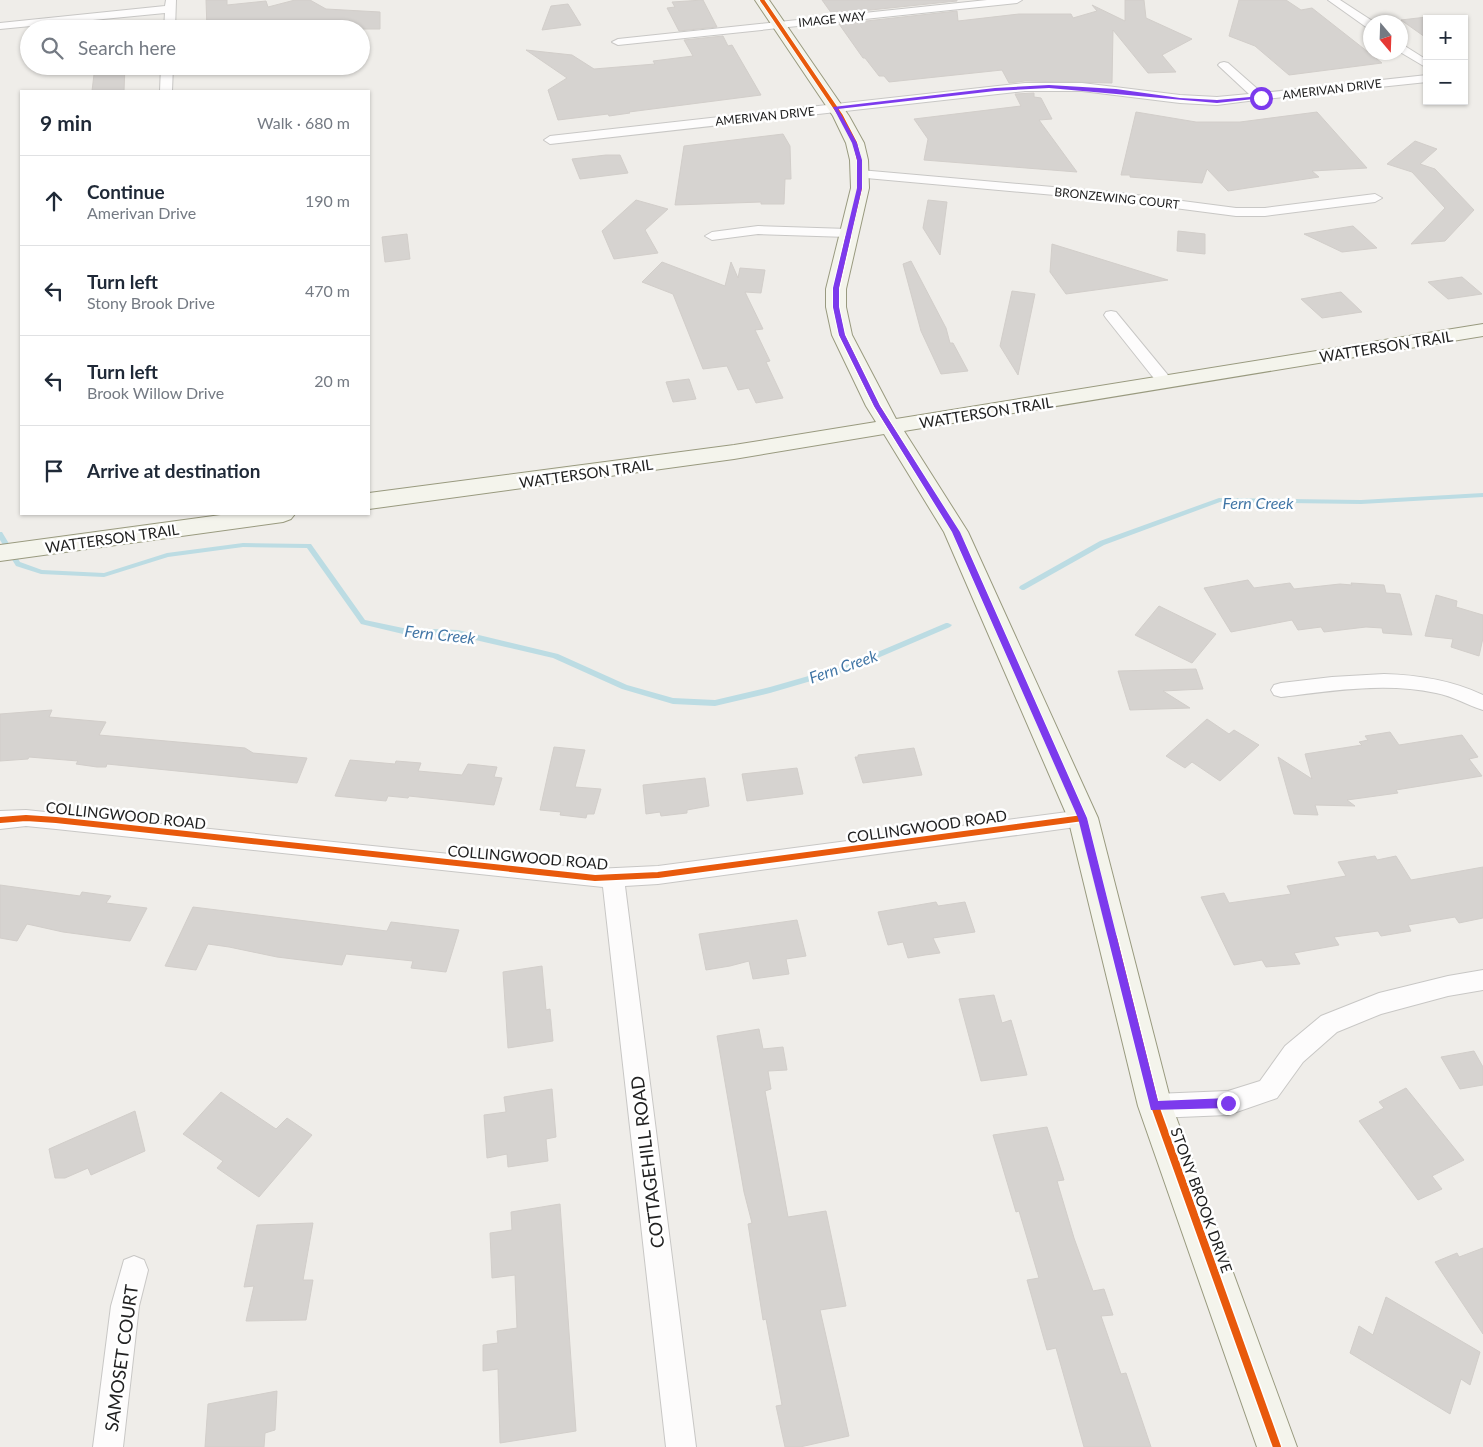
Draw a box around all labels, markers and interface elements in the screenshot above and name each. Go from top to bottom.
street label: IMAGE WAY [798,8,867,30]
north arrow [1363,15,1408,60]
map controls [1423,15,1468,105]
button: + [1423,15,1468,60]
search box [20,20,370,75]
icon: search [38,34,66,62]
text: Search here [78,36,176,59]
button: − [1423,60,1468,105]
street label: AMERIVAN DRIVE [1281,75,1383,103]
route start [1250,87,1273,110]
street label: AMERIVAN DRIVE [715,103,816,129]
text: 9 min [40,110,92,135]
text: Walk · 680 m [257,113,350,132]
text: Continue [87,180,165,203]
street label: BRONZEWING COURT [1054,184,1180,212]
icon: ahead [40,187,68,215]
text: 190 m [305,191,350,210]
text: Amerivan Drive [87,203,196,222]
text: Turn left [87,270,158,293]
icon: left [40,277,68,305]
text: 470 m [305,281,350,300]
text: Stony Brook Drive [87,293,215,312]
street label: WATTERSON TRAIL [1318,327,1454,365]
text: Turn left [87,360,158,383]
icon: left [40,367,68,395]
text: 20 m [314,371,350,390]
text: Brook Willow Drive [87,383,224,402]
street label: WATTERSON TRAIL [918,393,1054,431]
street label: WATTERSON TRAIL [518,455,654,491]
icon: arrive [40,457,68,485]
text: Arrive at destination [87,459,260,482]
water label: Fern Creek [1222,493,1294,512]
street label: WATTERSON TRAIL [44,520,180,556]
water label: Fern Creek [404,621,477,647]
water label: Fern Creek [806,645,880,687]
street label: COLLINGWOOD ROAD [45,798,207,832]
street label: COLLINGWOOD ROAD [846,806,1008,846]
street label: COLLINGWOOD ROAD [447,841,609,873]
street label: COTTAGEHILL ROAD [626,1075,668,1249]
route end [1217,1092,1240,1115]
street label: STONY BROOK DRIVE [1167,1125,1237,1275]
street label: SAMOSET COURT [100,1283,142,1433]

